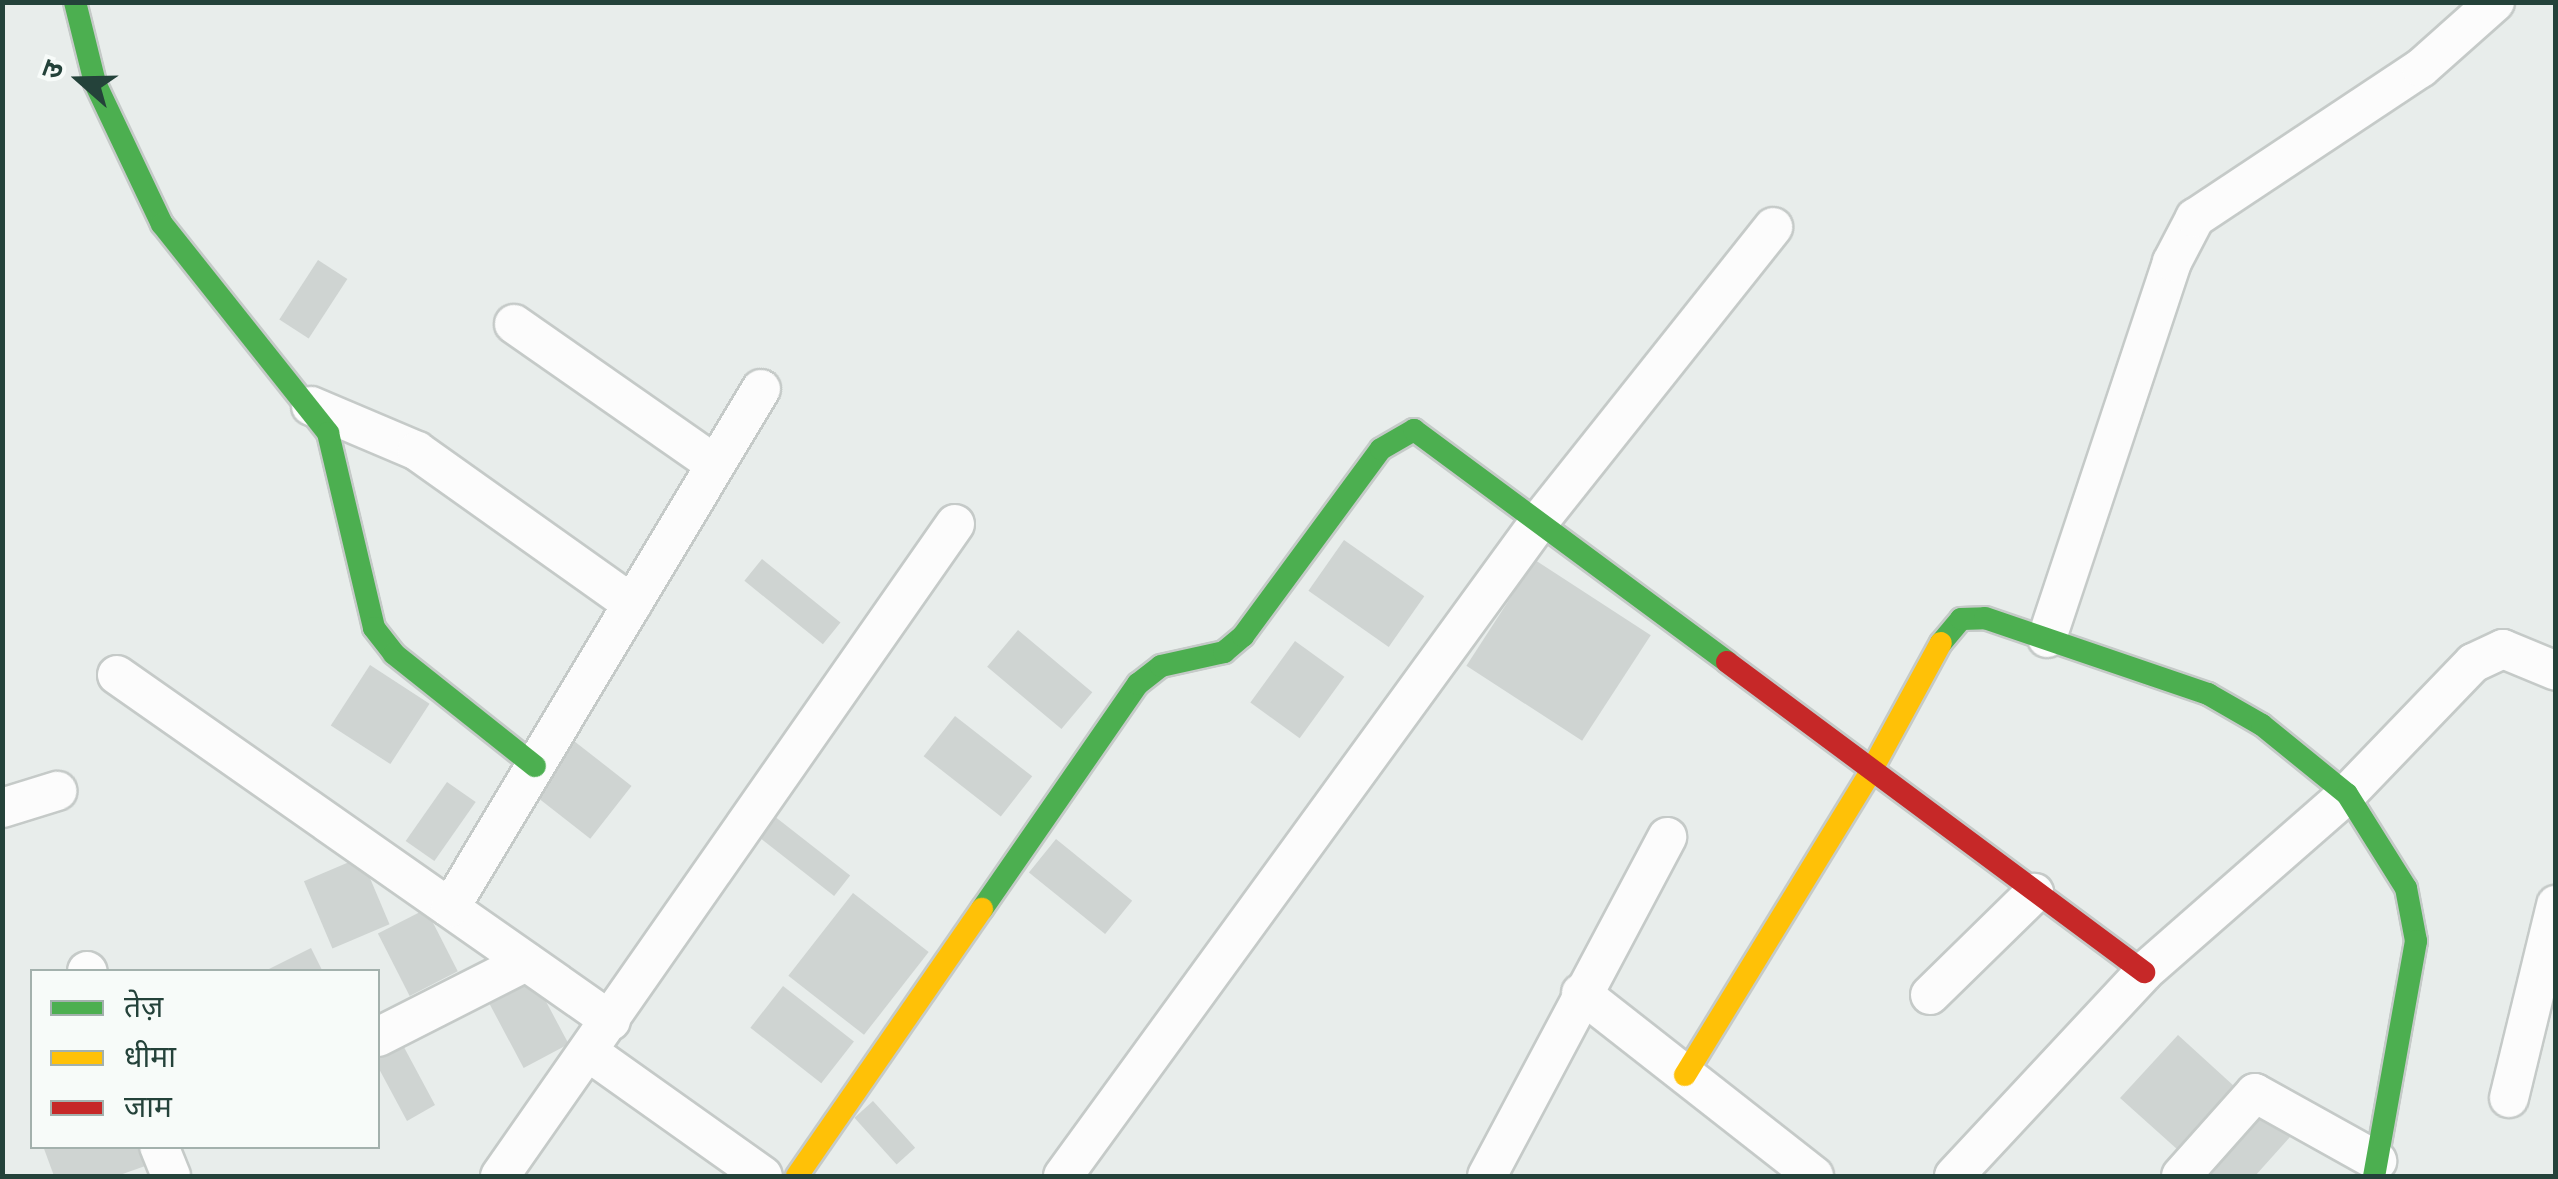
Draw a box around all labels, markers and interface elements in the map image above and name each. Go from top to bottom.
north arrow [30,30,130,130]
text: उ [33,56,71,83]
legend [30,969,380,1149]
text: तेज़ [124,988,163,1025]
text: धीमा [124,1038,176,1075]
text: जाम [124,1088,172,1125]

